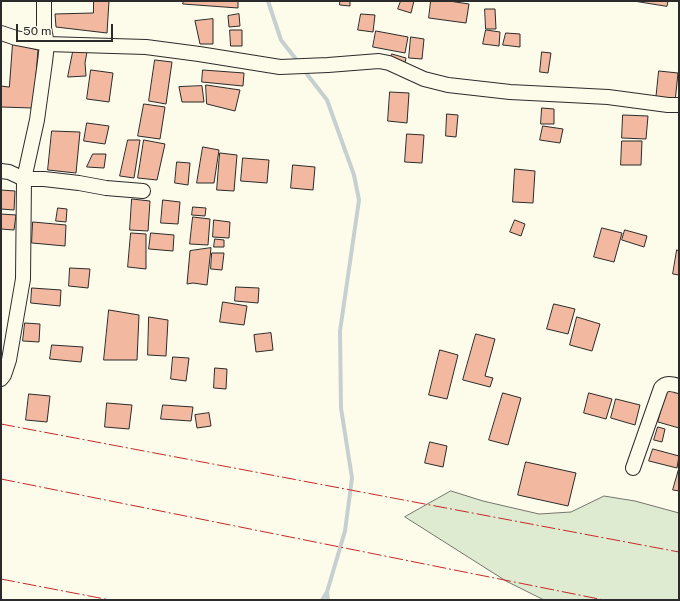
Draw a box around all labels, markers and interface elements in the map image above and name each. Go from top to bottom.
scale bar [18,16,115,42]
text: 50 m [23,24,51,38]

